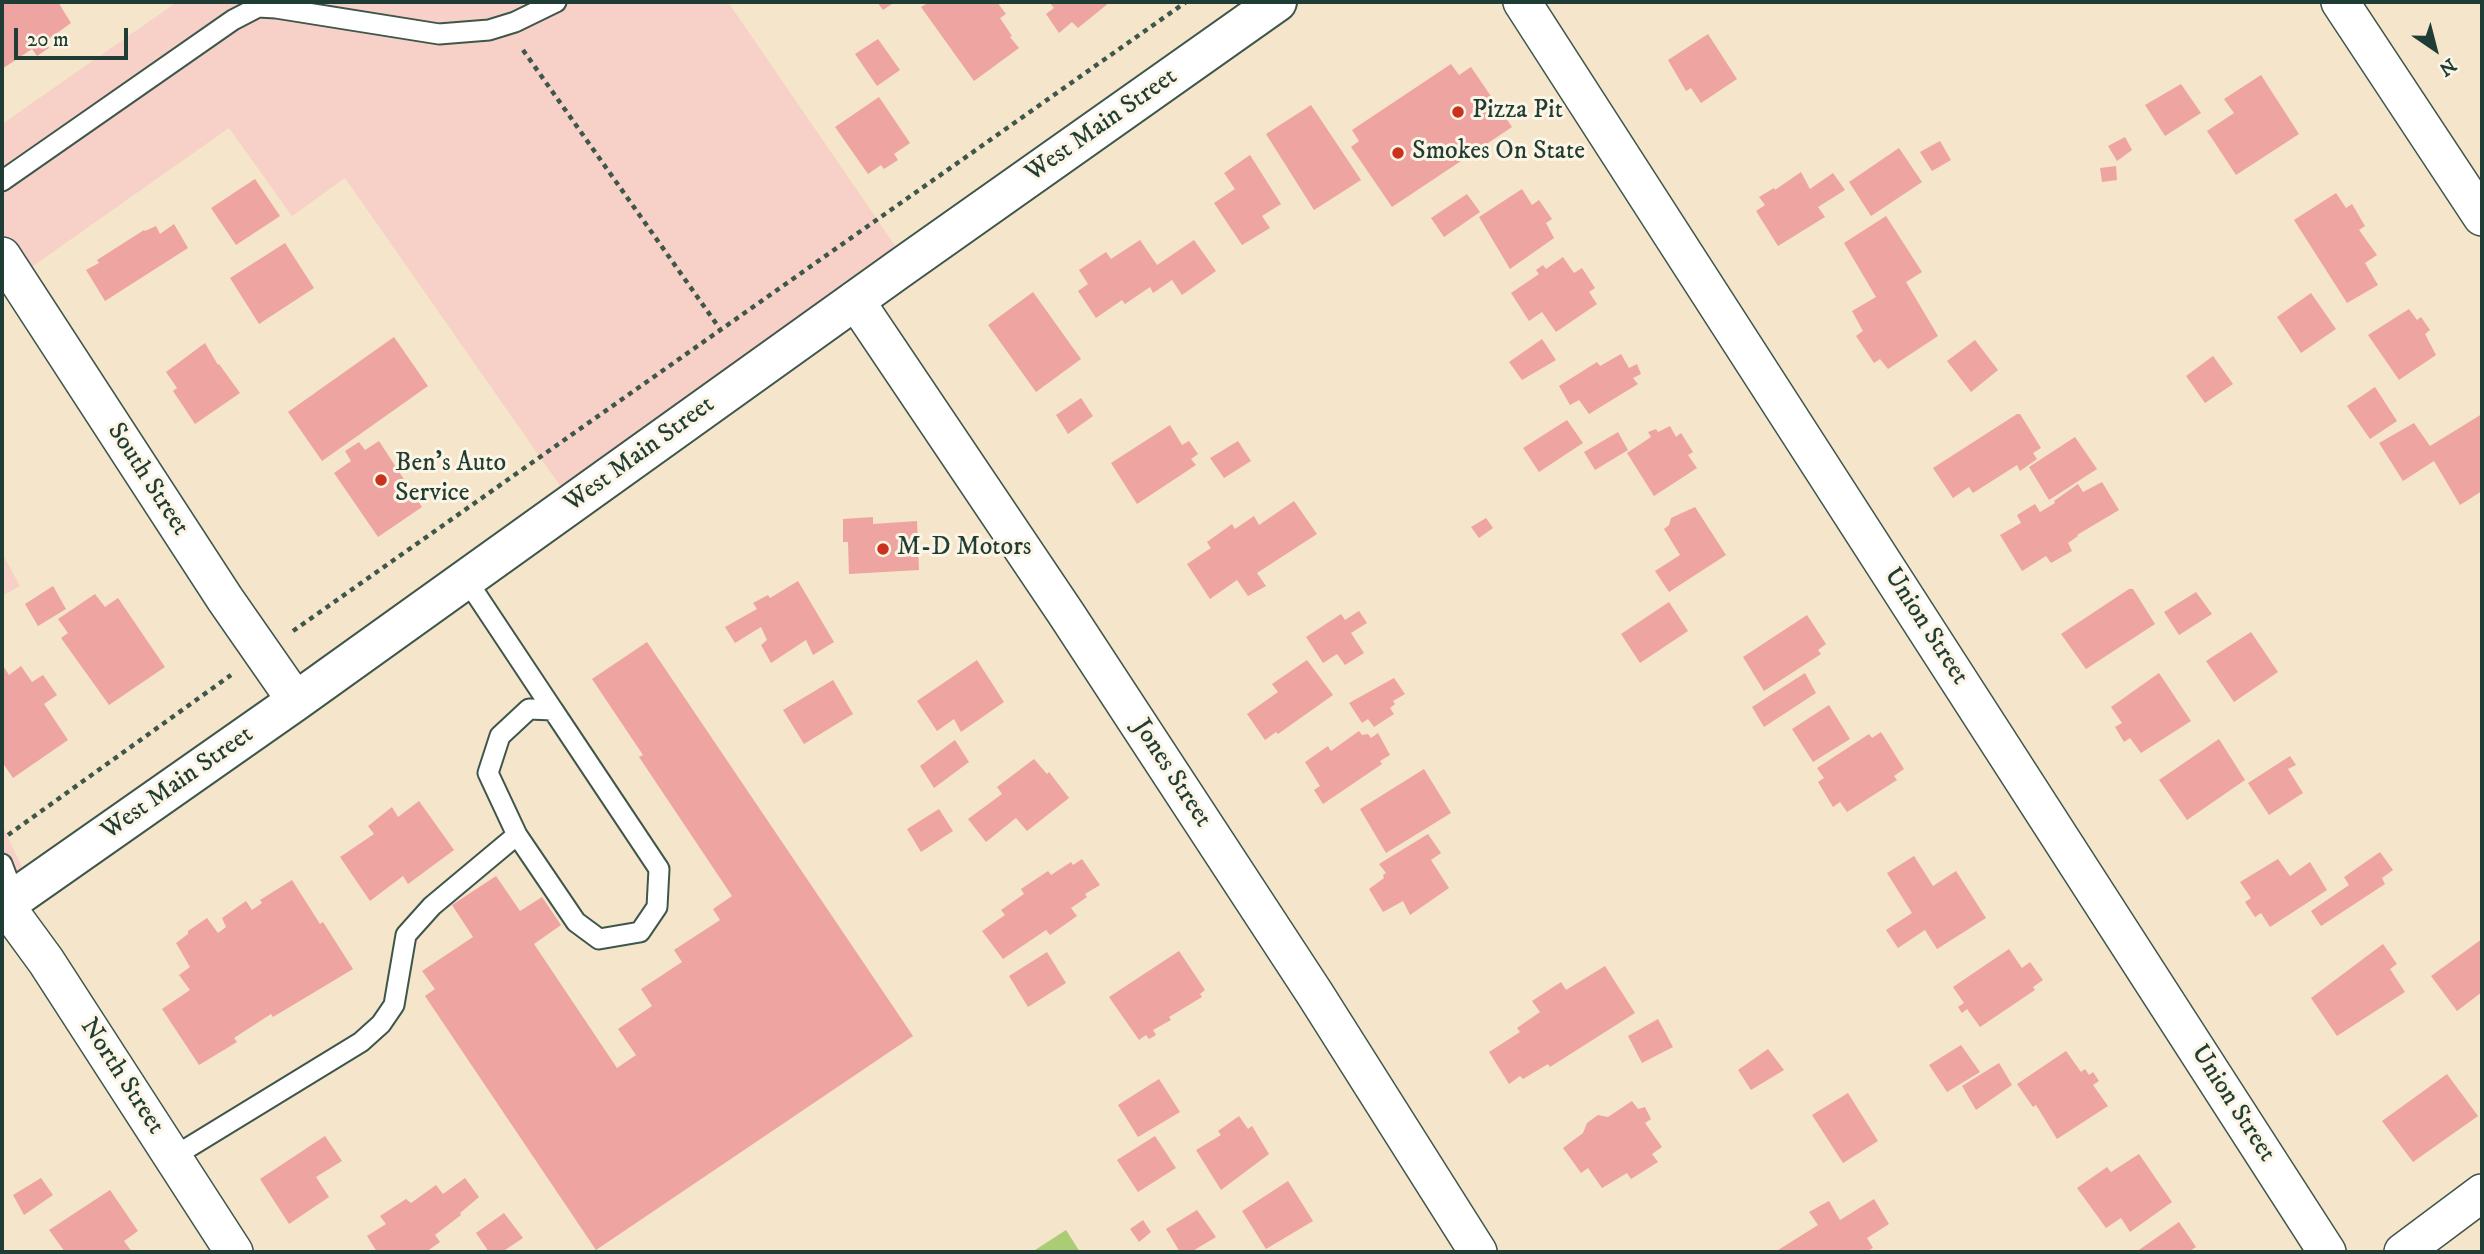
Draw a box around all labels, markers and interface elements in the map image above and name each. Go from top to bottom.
scale bar [18,14,131,58]
north arrow [2400,14,2470,84]
text: 20 m [27,27,69,53]
text: N [2434,53,2460,81]
street label: West Main Street [1020,62,1184,190]
place label: Pizza Pit [1472,96,1563,128]
marker: Pizza Pit [1450,104,1466,120]
place label: Smokes On State [1412,137,1585,169]
marker: Smokes On State [1390,145,1406,161]
street label: West Main Street [559,390,721,520]
street label: South Street [99,418,195,542]
place label: Ben's Auto Service [395,449,506,510]
marker: Ben's Auto Service [373,472,389,488]
place label: M-D Motors [897,533,1032,565]
marker: M-D Motors [875,541,891,557]
street label: Union Street [1876,563,1974,691]
street label: Jones Street [1125,714,1217,834]
street label: West Main Street [96,720,260,848]
street label: North Street [72,1013,170,1141]
street label: Union Street [2183,1040,2281,1168]

